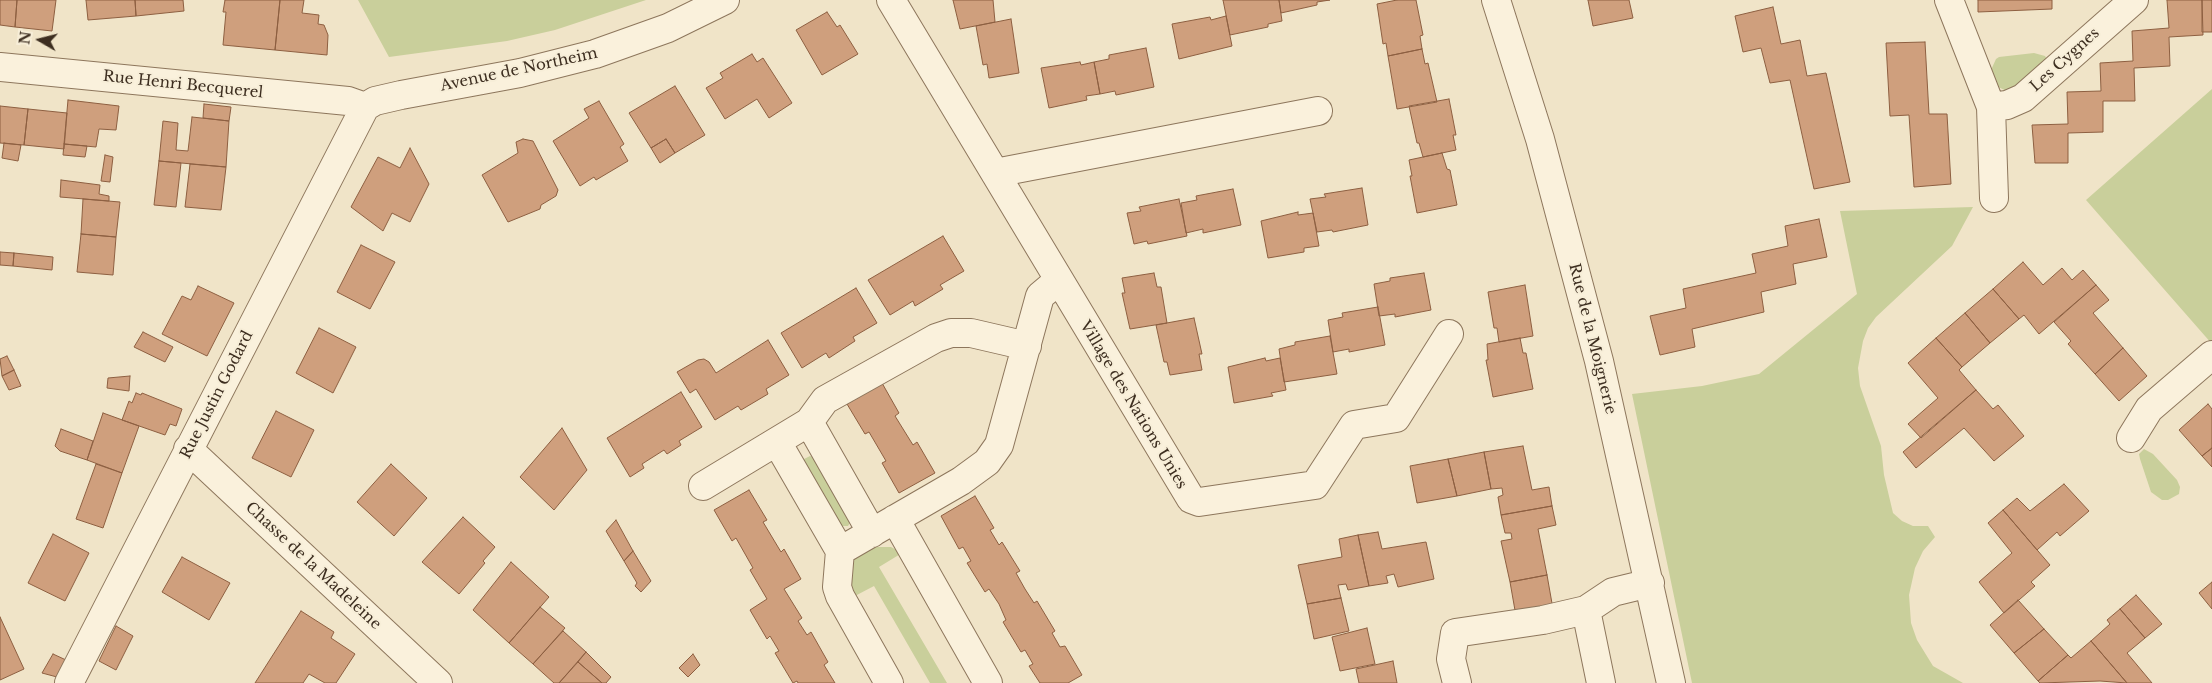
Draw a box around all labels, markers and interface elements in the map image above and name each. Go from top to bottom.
north arrow [15,15,65,65]
street label: Les Cygnes [2027,24,2103,96]
text: N [15,30,35,46]
street label: Avenue de Northeim [439,45,599,95]
street label: Rue Henri Becquerel [102,68,264,102]
street label: Rue de la Moignerie [1565,262,1619,416]
street label: Village des Nations Unies [1076,318,1190,492]
street label: Rue Justin Godard [177,328,257,462]
street label: Chasse de la Madeleine [242,499,384,633]

